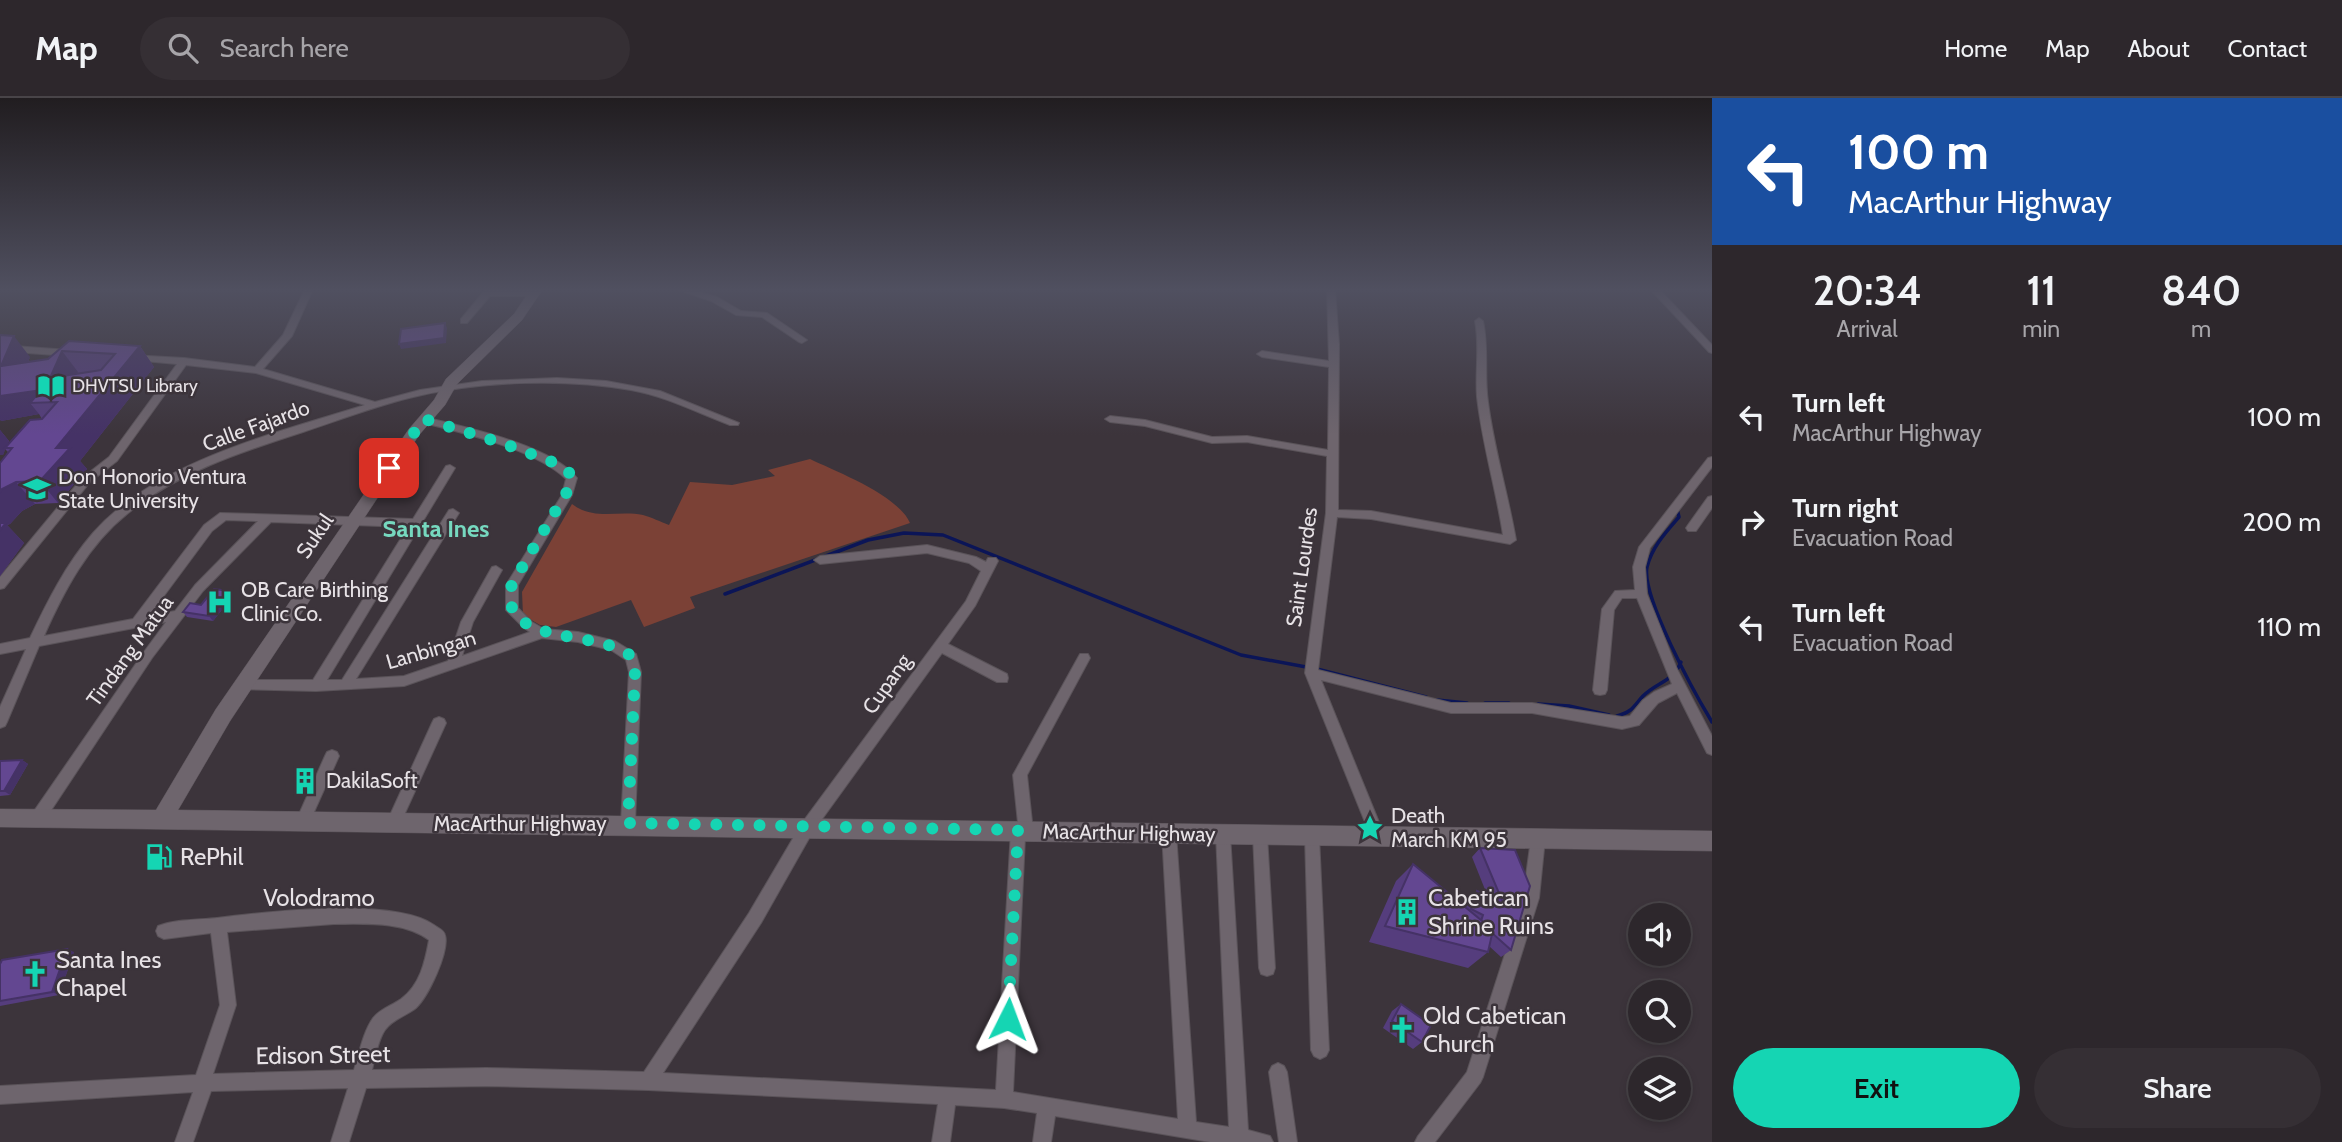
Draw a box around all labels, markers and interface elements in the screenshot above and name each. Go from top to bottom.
search box [140,17,630,80]
text: Map [35,28,98,68]
icon: search [164,29,202,67]
text: Search here [220,32,349,64]
text: Home [1944,34,2007,63]
text: Map [2045,34,2090,63]
text: About [2128,34,2190,63]
text: Contact [2228,34,2307,63]
text: 100 m [1848,122,1989,181]
icon: left [1733,126,1824,217]
text: MacArthur Highway [1848,182,2112,221]
text: 20:34 [1813,264,1922,316]
text: 11 [2026,264,2056,316]
text: 840 [2161,264,2241,316]
text: Arrival [1837,315,1898,343]
text: min [2022,315,2060,343]
text: m [2191,315,2211,343]
library icon: DHVTSU Library [36,371,66,401]
place label: DHVTSU Library [72,375,198,397]
text: Turn left [1792,387,1885,419]
street label: Calle Fajardo [199,395,313,457]
icon: left [1733,398,1771,436]
text: 100 m [2248,401,2321,433]
text: MacArthur Highway [1792,419,1982,447]
pin [359,438,419,498]
icon: arrive [370,449,408,487]
place label: Don Honorio Ventura State University [58,464,246,513]
school or university icon: Don Honorio Ventura State University [22,474,52,504]
text: Turn right [1792,492,1898,524]
icon: right [1733,503,1771,541]
street label: Saint Lourdes [1281,505,1322,628]
text: 200 m [2242,506,2321,538]
street label: Sukul [291,509,339,563]
district label: Santa Ines [383,514,489,543]
text: Evacuation Road [1792,524,1953,552]
place label: OB Care Birthing Clinic Co. [241,577,388,626]
hospital icon: OB Care Birthing Clinic Co. [205,587,235,617]
street label: Tindang Matua [81,590,178,711]
text: Turn left [1792,597,1885,629]
icon: left [1733,608,1771,646]
text: 110 m [2257,611,2321,643]
street label: Lanbingan [383,625,479,674]
text: Evacuation Road [1792,629,1953,657]
street label: Cupang [857,648,917,719]
building icon: DakilaSoft [290,766,320,796]
place label: DakilaSoft [326,768,418,793]
place label: Death March KM 95 [1391,803,1507,852]
street label: MacArthur Highway [433,811,607,836]
place icon: Death March KM 95 [1355,813,1385,843]
street label: MacArthur Highway [1042,818,1216,847]
fuel station icon: RePhil [144,842,174,872]
place label: RePhil [180,842,244,871]
street label: Volodramo [263,883,375,912]
place label: Cabetican Shrine Ruins [1428,883,1554,940]
building icon: Cabetican Shrine Ruins [1392,897,1422,927]
map controls [1628,903,1691,1120]
button: sound [1628,903,1691,966]
place label: Santa Ines Chapel [56,945,161,1002]
church icon: Santa Ines Chapel [20,959,50,989]
button: search [1628,980,1691,1043]
position arrow [971,982,1045,1056]
place label: Old Cabetican Church [1423,1001,1567,1058]
church icon: Old Cabetican Church [1387,1015,1417,1045]
street label: Edison Street [255,1039,391,1070]
button: Exit [1733,1048,2020,1128]
button: Share [2034,1048,2321,1128]
button: layers [1628,1057,1691,1120]

